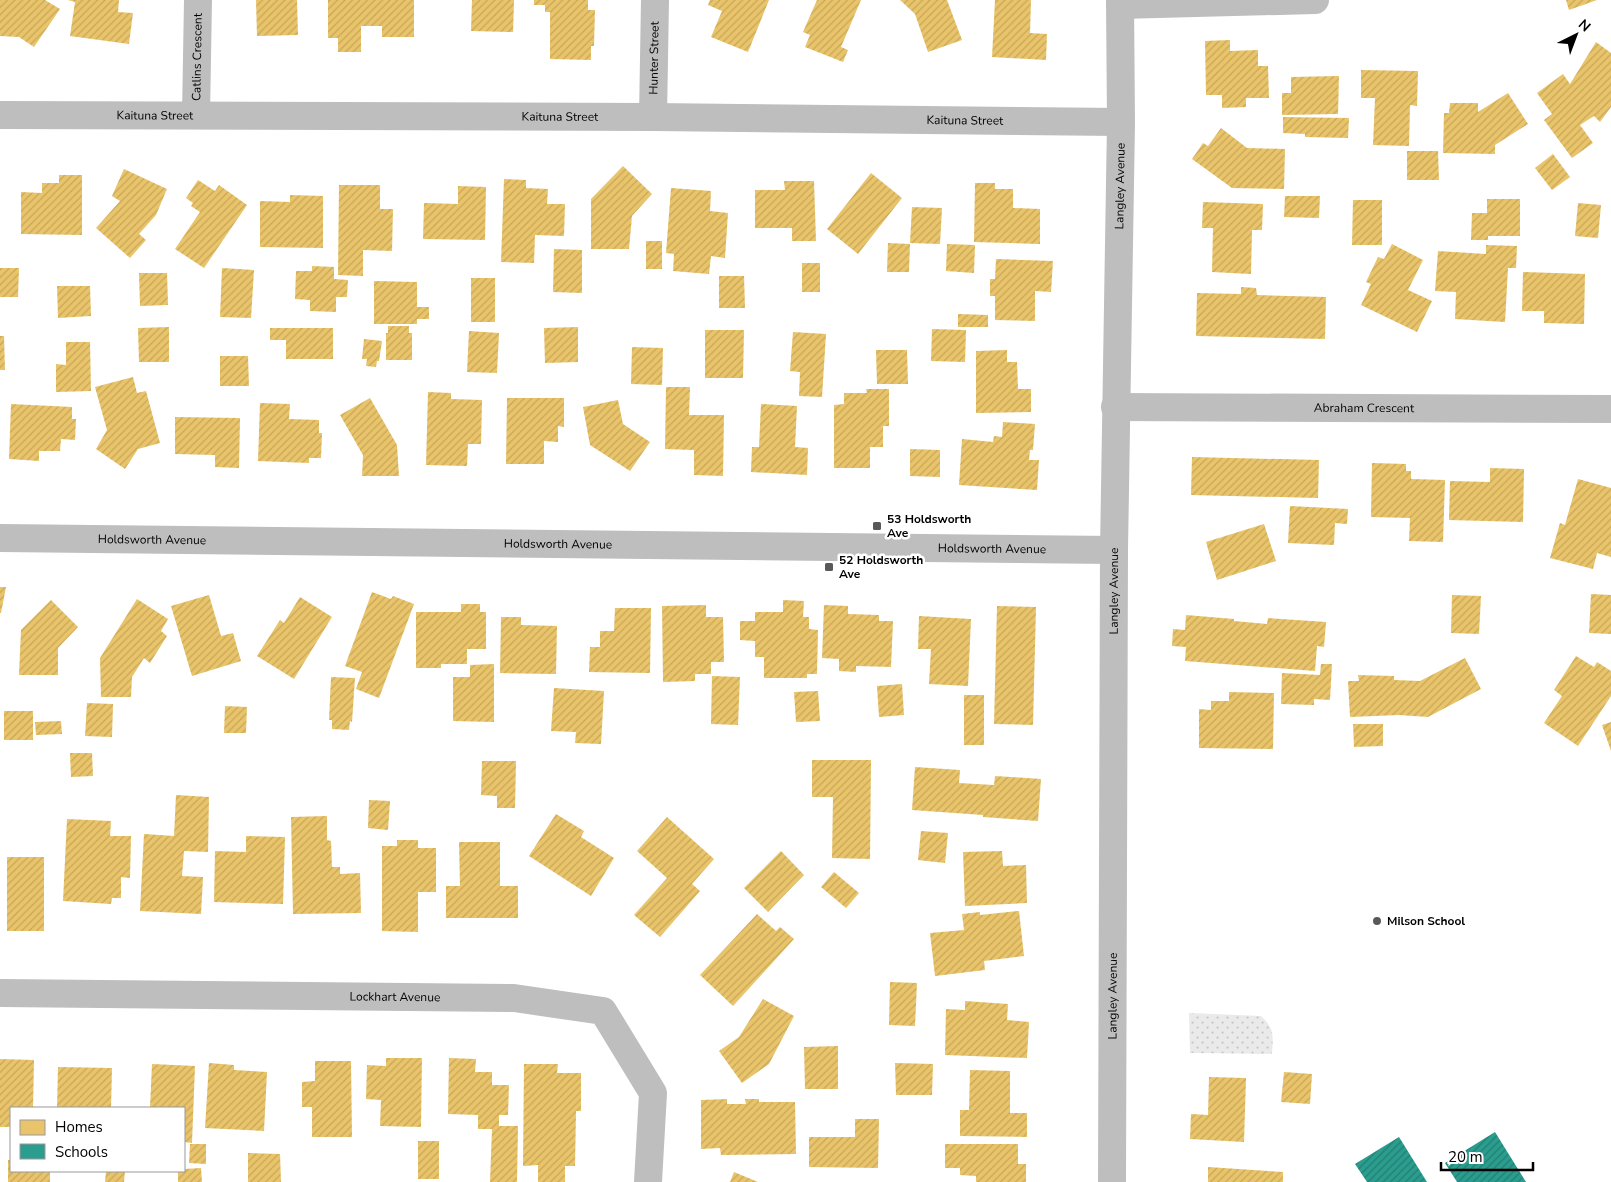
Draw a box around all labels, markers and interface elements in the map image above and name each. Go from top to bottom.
north arrow [1551,10,1601,60]
street label: Catlins Crescent [188,12,206,101]
text: N [1574,15,1595,36]
street label: Hunter Street [645,20,663,95]
street label: Kaituna Street [117,107,194,124]
street label: Kaituna Street [522,109,599,125]
street label: Kaituna Street [927,112,1004,129]
street label: Langley Avenue [1111,143,1129,230]
street label: Abraham Crescent [1314,400,1415,416]
place label: 53 Holdsworth Ave [887,511,971,541]
marker: 53 Holdsworth Ave [871,520,883,532]
street label: Holdsworth Avenue [98,531,206,548]
street label: Holdsworth Avenue [504,535,612,553]
street label: Holdsworth Avenue [938,540,1046,557]
street label: Langley Avenue [1106,548,1122,634]
place label: 52 Holdsworth Ave [839,552,923,582]
marker: 52 Holdsworth Ave [823,561,835,573]
place label: Milson School [1387,913,1465,929]
marker: Milson School [1371,915,1383,927]
street label: Langley Avenue [1104,953,1121,1039]
street label: Lockhart Avenue [350,988,440,1005]
legend [10,1107,185,1172]
text: Homes [55,1117,103,1137]
scale bar [1441,1140,1534,1172]
text: Schools [55,1142,108,1162]
text: 20 m [1448,1147,1483,1167]

